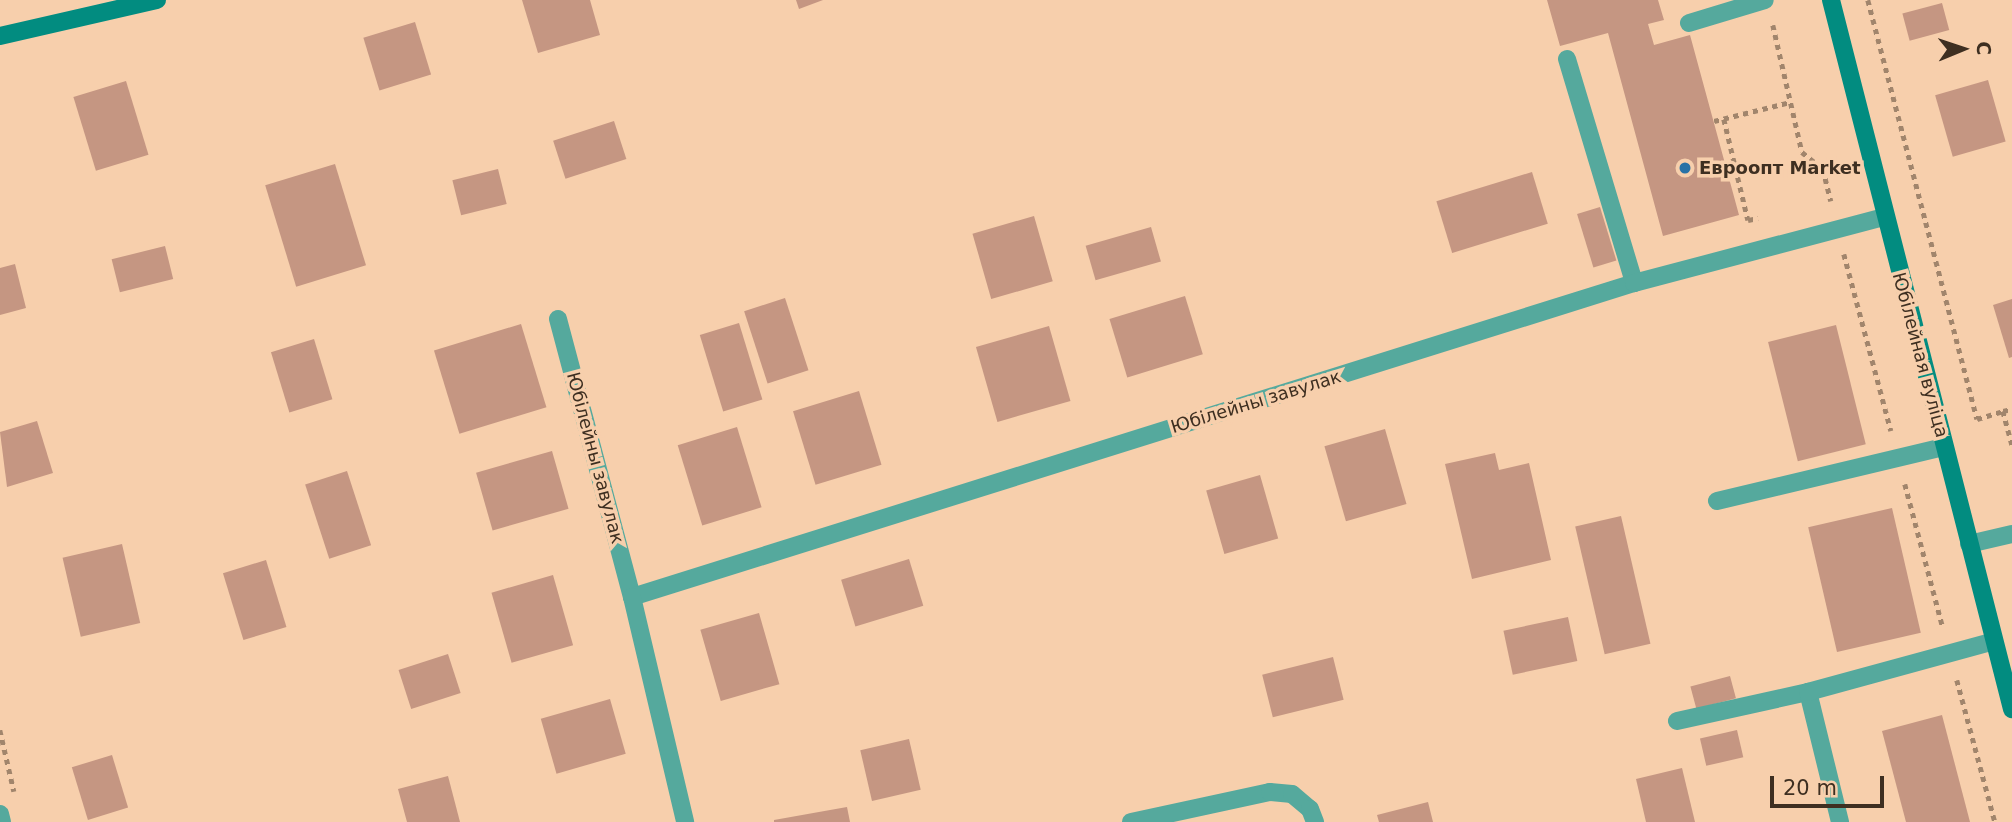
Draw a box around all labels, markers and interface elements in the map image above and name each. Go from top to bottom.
north arrow [1928,14,1998,84]
text: С [1973,41,1995,56]
place label: Евроопт Market [1699,157,1861,179]
marker: Евроопт Market [1677,160,1693,176]
street label: Юбілейная вуліца [1888,270,1952,440]
street label: Юбілейны завулак [1168,366,1344,438]
street label: Юбілейны завулак [562,370,628,546]
scale bar [1774,762,1888,806]
text: 20 m [1783,776,1837,800]

